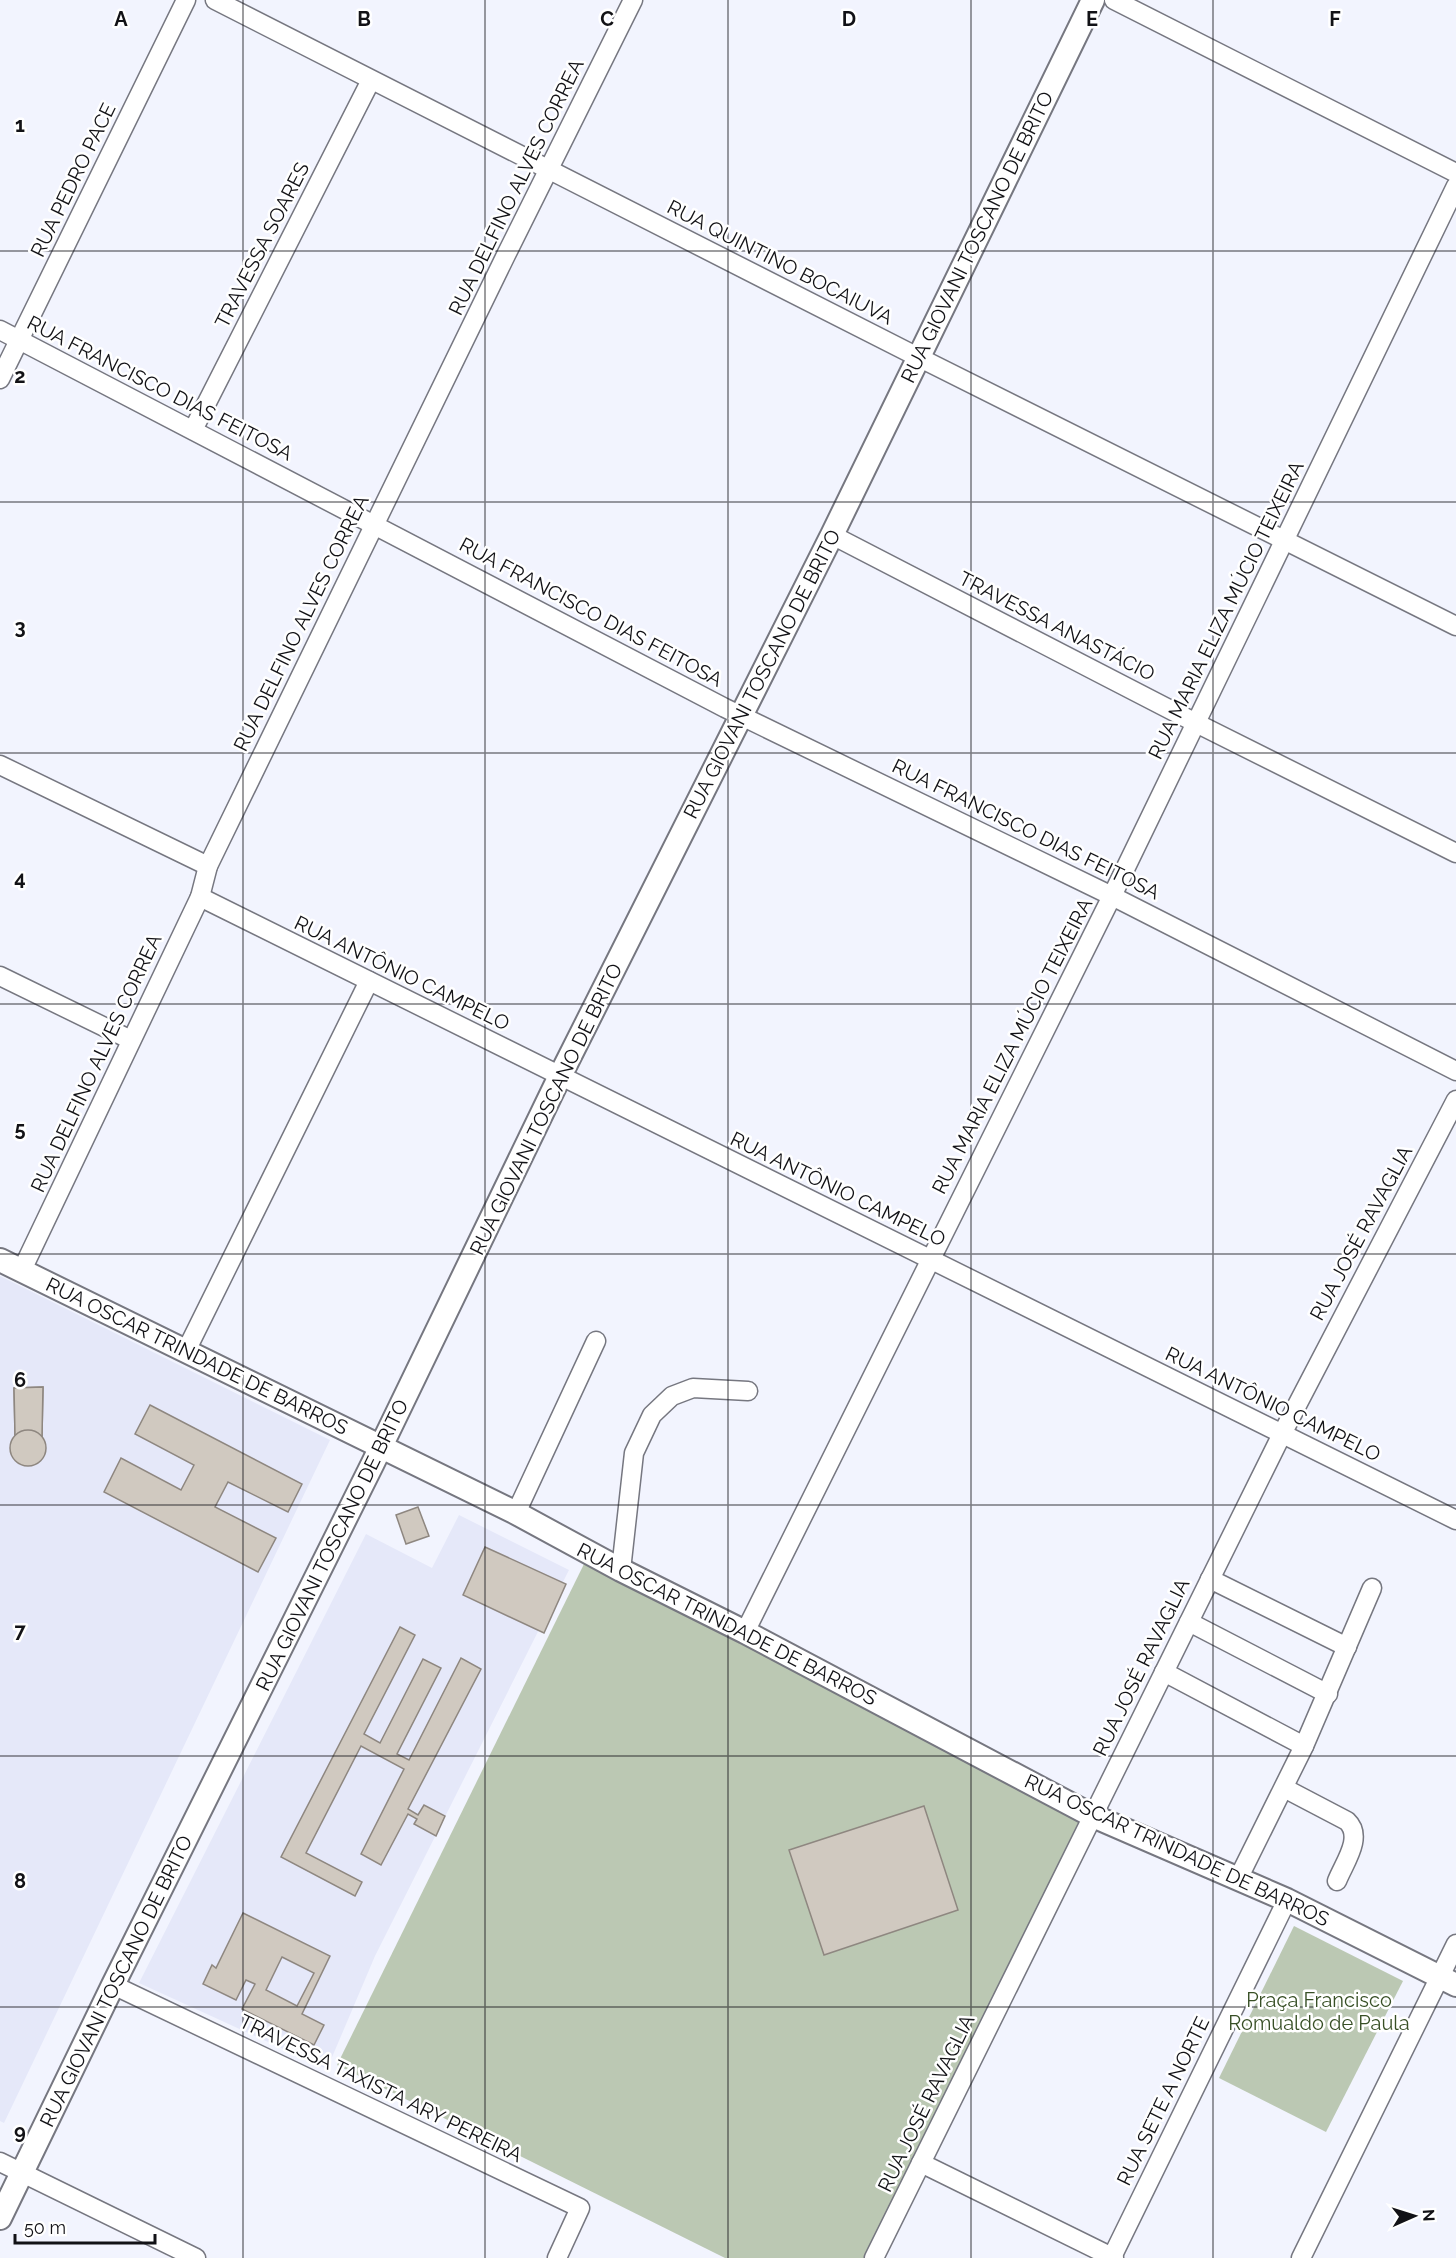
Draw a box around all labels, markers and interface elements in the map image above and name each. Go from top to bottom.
text: A [114,7,128,31]
text: B [357,7,371,31]
text: C [600,7,614,31]
text: D [842,7,856,31]
text: E [1086,7,1098,31]
text: F [1329,7,1341,31]
street label: RUA DELFINO ALVES CORREA [443,55,589,319]
street label: RUA GIOVANI TOSCANO DE BRITO [896,87,1058,387]
street label: RUA PEDRO PACE [25,99,121,261]
text: 1 [15,113,25,137]
street label: TRAVESSA SOARES [210,158,314,332]
street label: RUA QUINTINO BOCAIUVA [663,195,897,330]
street label: RUA FRANCISCO DIAS FEITOSA [23,310,297,466]
text: 2 [14,364,26,388]
street label: RUA MARIA ELIZA MÚCIO TEIXEIRA [1143,457,1309,763]
street label: RUA DELFINO ALVES CORREA [228,491,374,755]
street label: RUA GIOVANI TOSCANO DE BRITO [678,525,846,823]
street label: RUA FRANCISCO DIAS FEITOSA [455,532,727,692]
street label: TRAVESSA ANASTÁCIO [955,566,1159,686]
text: 3 [14,615,26,639]
street label: RUA FRANCISCO DIAS FEITOSA [888,754,1164,905]
text: 4 [14,866,26,890]
street label: RUA MARIA ELIZA MÚCIO TEIXEIRA [927,894,1097,1198]
street label: RUA ANTÔNIO CAMPELO [290,910,514,1036]
street label: RUA DELFINO ALVES CORREA [26,930,167,1196]
street label: RUA GIOVANI TOSCANO DE BRITO [465,959,627,1259]
text: 5 [14,1117,26,1141]
street label: RUA ANTÔNIO CAMPELO [726,1126,950,1252]
street label: RUA JOSÉ RAVAGLIA [1305,1141,1417,1324]
street label: RUA OSCAR TRINDADE DE BARROS [42,1272,352,1440]
street label: RUA ANTÔNIO CAMPELO [1161,1341,1385,1467]
text: 6 [14,1368,26,1392]
street label: RUA GIOVANI TOSCANO DE BRITO [251,1395,413,1695]
street label: RUA OSCAR TRINDADE DE BARROS [573,1538,881,1710]
street label: RUA JOSÉ RAVAGLIA [1088,1574,1195,1760]
text: 7 [14,1619,26,1643]
street label: RUA OSCAR TRINDADE DE BARROS [1021,1769,1333,1931]
street label: RUA GIOVANI TOSCANO DE BRITO [35,1831,197,2131]
text: 8 [14,1869,26,1893]
park label: Praça Francisco Romualdo de Paula [1228,1988,1410,2035]
street label: TRAVESSA TAXISTA ARY PEREIRA [236,2009,527,2167]
street label: RUA JOSÉ RAVAGLIA [873,2010,980,2196]
street label: RUA SETE A NORTE [1112,2013,1214,2189]
text: 9 [14,2120,26,2144]
north arrow [1384,2186,1444,2246]
scale bar [15,2207,154,2245]
text: N [1419,2209,1438,2222]
text: 50 m [24,2217,66,2238]

